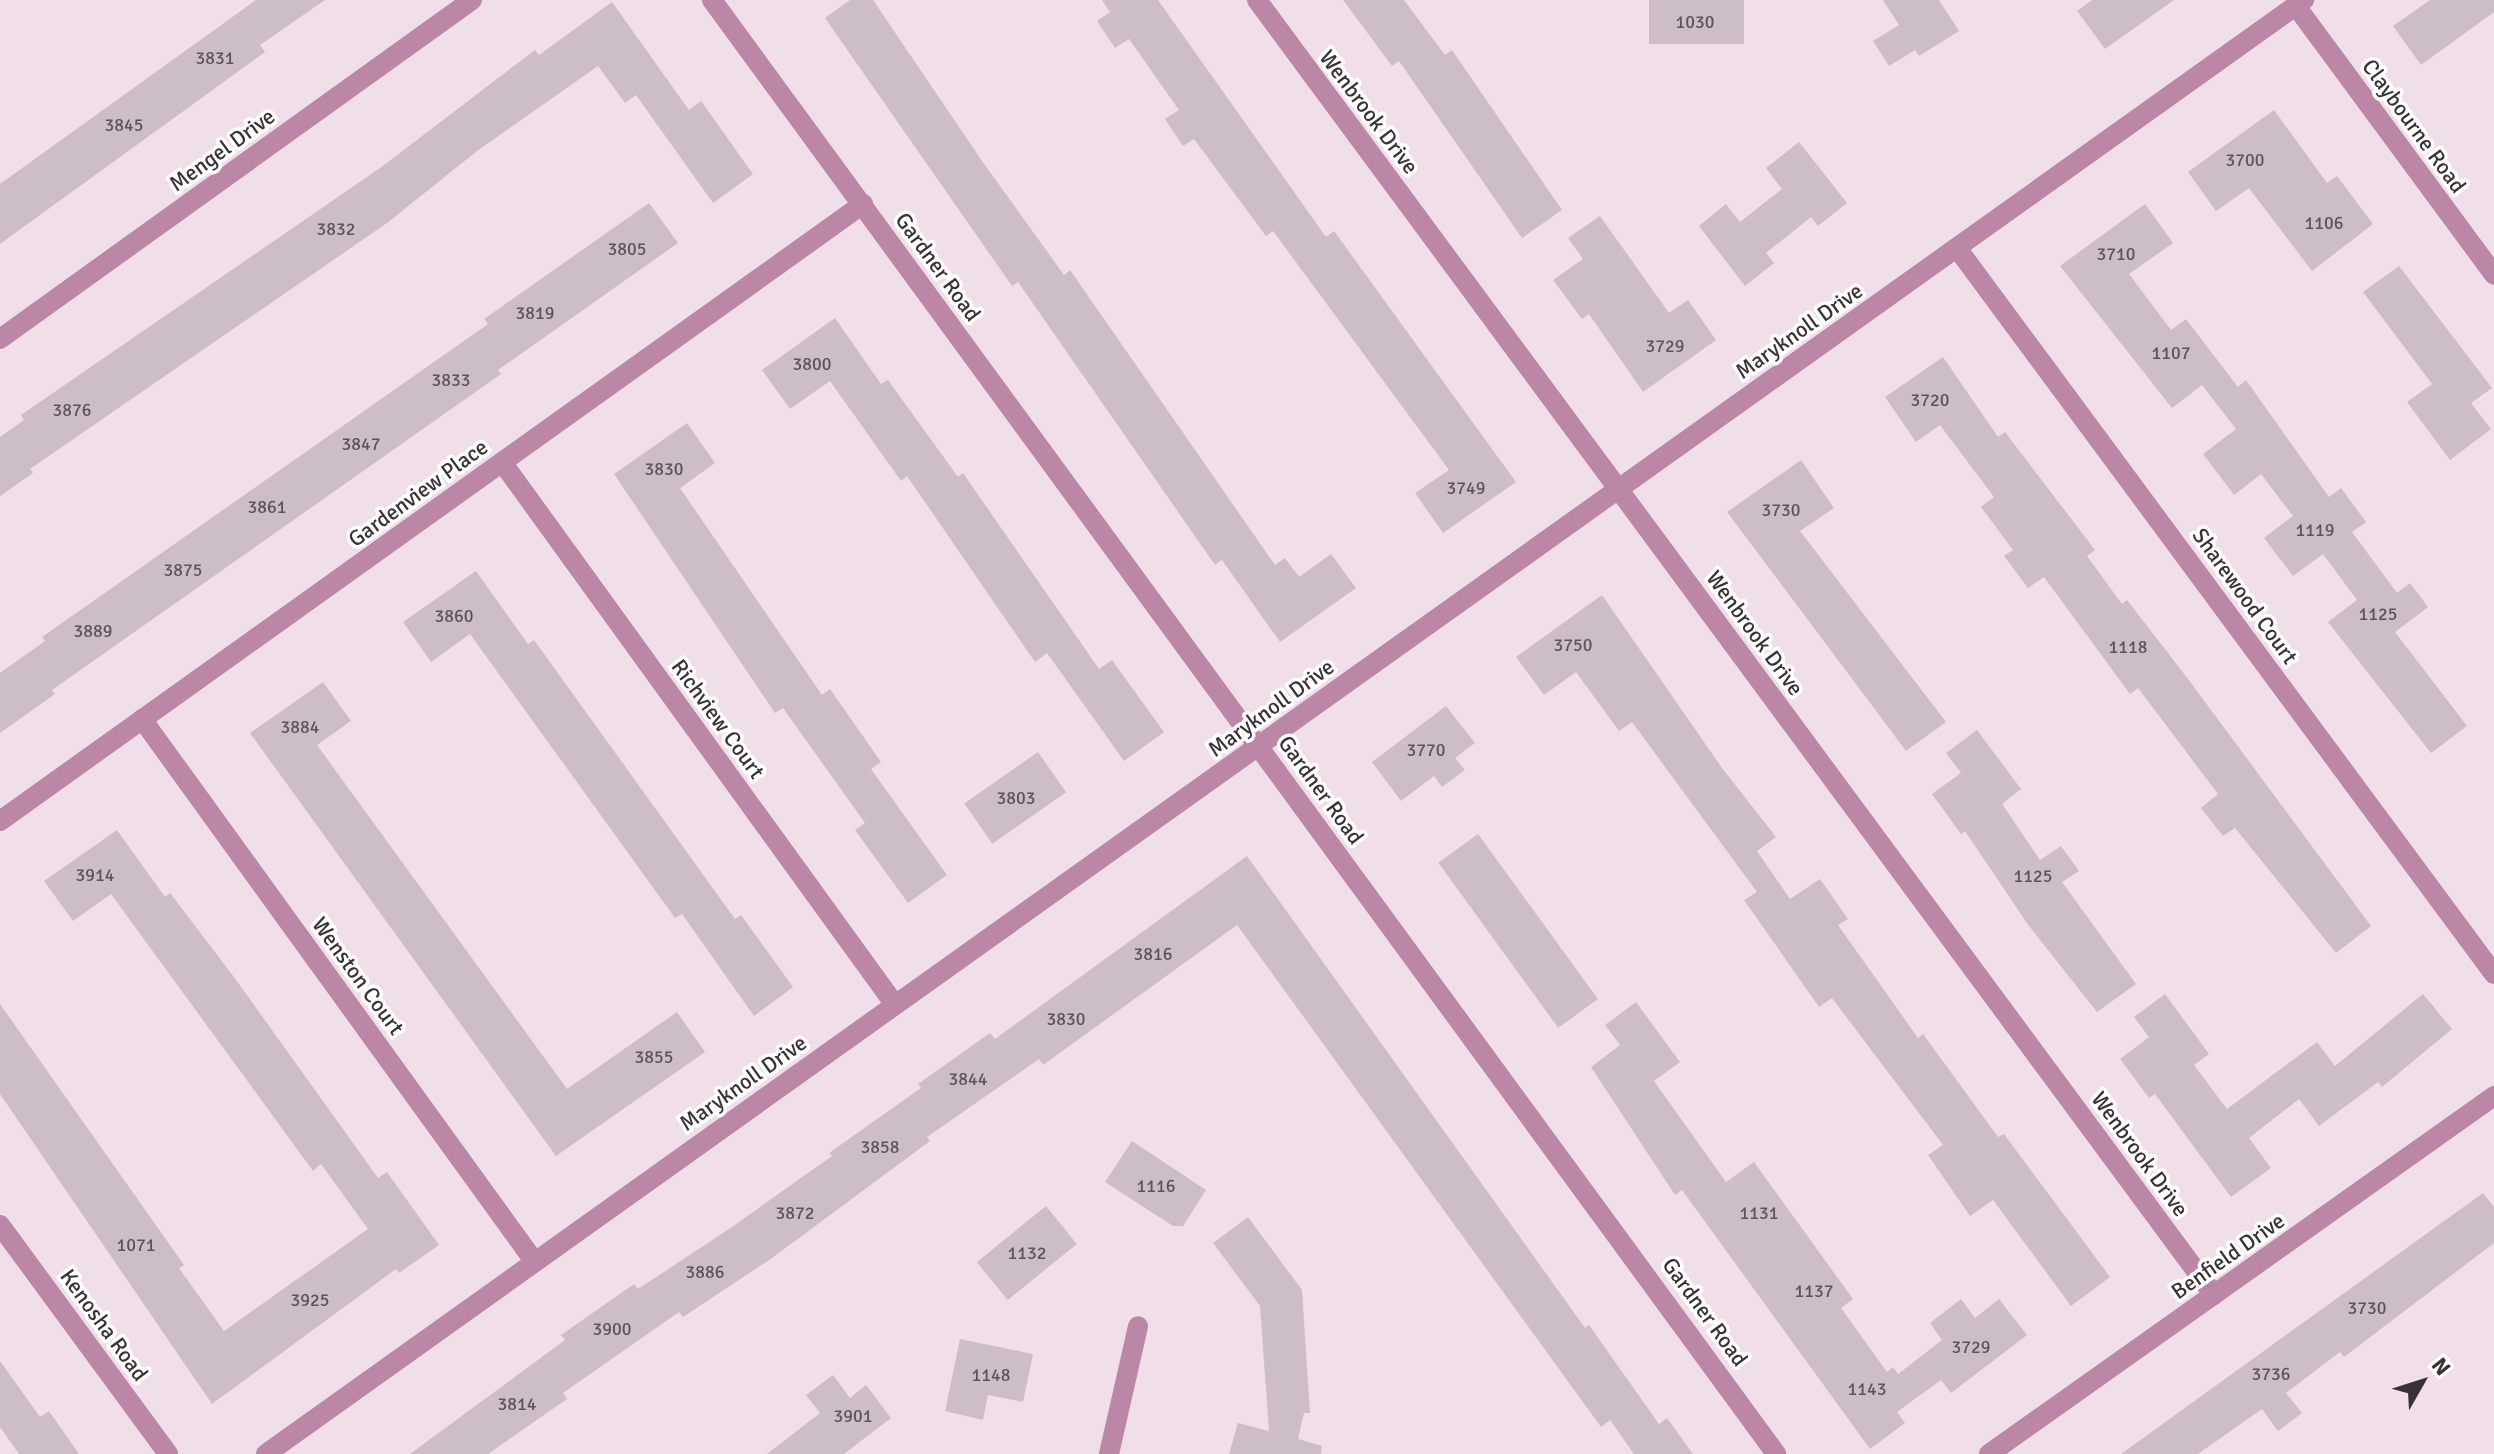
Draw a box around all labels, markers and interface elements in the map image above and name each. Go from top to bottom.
house number: 1030 [1676,11,1714,33]
street label: Wenbrook Drive [1314,45,1424,179]
house number: 3831 [196,47,234,69]
street label: Claybourne Road [2357,54,2471,198]
street label: Mengel Drive [164,103,280,197]
house number: 3845 [105,114,143,136]
house number: 3700 [2226,149,2264,171]
street label: Gardner Road [890,208,986,326]
house number: 1106 [2305,212,2343,234]
house number: 3832 [317,218,355,240]
house number: 3805 [608,238,646,260]
house number: 3710 [2097,243,2135,265]
street label: Maryknoll Drive [1730,277,1868,385]
house number: 3819 [516,302,554,324]
house number: 3729 [1646,335,1684,357]
house number: 1107 [2152,342,2190,364]
house number: 3800 [793,353,831,375]
house number: 3833 [432,369,470,391]
house number: 3720 [1911,389,1949,411]
house number: 3876 [53,399,91,421]
house number: 3847 [342,433,380,455]
street label: Gardenview Place [343,434,493,552]
house number: 3830 [645,458,683,480]
house number: 3749 [1447,477,1485,499]
house number: 3861 [248,496,286,518]
house number: 3730 [1762,499,1800,521]
house number: 1119 [2296,519,2334,541]
street label: Sharewood Court [2187,523,2303,669]
house number: 3875 [164,559,202,581]
street label: Wenbrook Drive [1701,565,1809,701]
house number: 1125 [2359,603,2397,625]
house number: 3860 [435,605,473,627]
house number: 3889 [74,620,112,642]
house number: 3750 [1554,634,1592,656]
house number: 1118 [2109,636,2147,658]
street label: Richview Court [666,654,770,784]
street label: Maryknoll Drive [1203,654,1339,762]
house number: 3884 [281,716,319,738]
street label: Gardner Road [1273,731,1369,849]
house number: 3770 [1407,739,1445,761]
house number: 3803 [997,787,1035,809]
house number: 3914 [76,864,114,886]
house number: 1125 [2014,865,2052,887]
street label: Wenston Court [306,912,410,1040]
house number: 3816 [1134,943,1172,965]
house number: 3830 [1047,1008,1085,1030]
street label: Maryknoll Drive [674,1029,812,1137]
house number: 3855 [635,1046,673,1068]
house number: 3844 [949,1068,987,1090]
street label: Wenbrook Drive [2086,1086,2194,1222]
house number: 3858 [861,1136,899,1158]
house number: 1116 [1137,1175,1175,1197]
house number: 3872 [776,1202,814,1224]
house number: 1131 [1740,1202,1778,1224]
street label: Benfield Drive [2166,1207,2290,1305]
house number: 1071 [117,1234,155,1256]
house number: 1132 [1008,1242,1046,1264]
street label: Gardner Road [1657,1253,1753,1371]
house number: 3886 [686,1261,724,1283]
street label: Kenosha Road [55,1264,153,1386]
house number: 1137 [1795,1280,1833,1302]
house number: 3925 [291,1289,329,1311]
house number: 3730 [2348,1297,2386,1319]
house number: 3900 [593,1318,631,1340]
house number: 3729 [1952,1336,1990,1358]
north arrow [2382,1342,2462,1422]
text: N [2426,1352,2456,1381]
house number: 3736 [2252,1363,2290,1385]
house number: 1148 [972,1364,1010,1386]
house number: 1143 [1848,1378,1886,1400]
house number: 3814 [498,1393,536,1415]
house number: 3901 [834,1405,872,1427]

